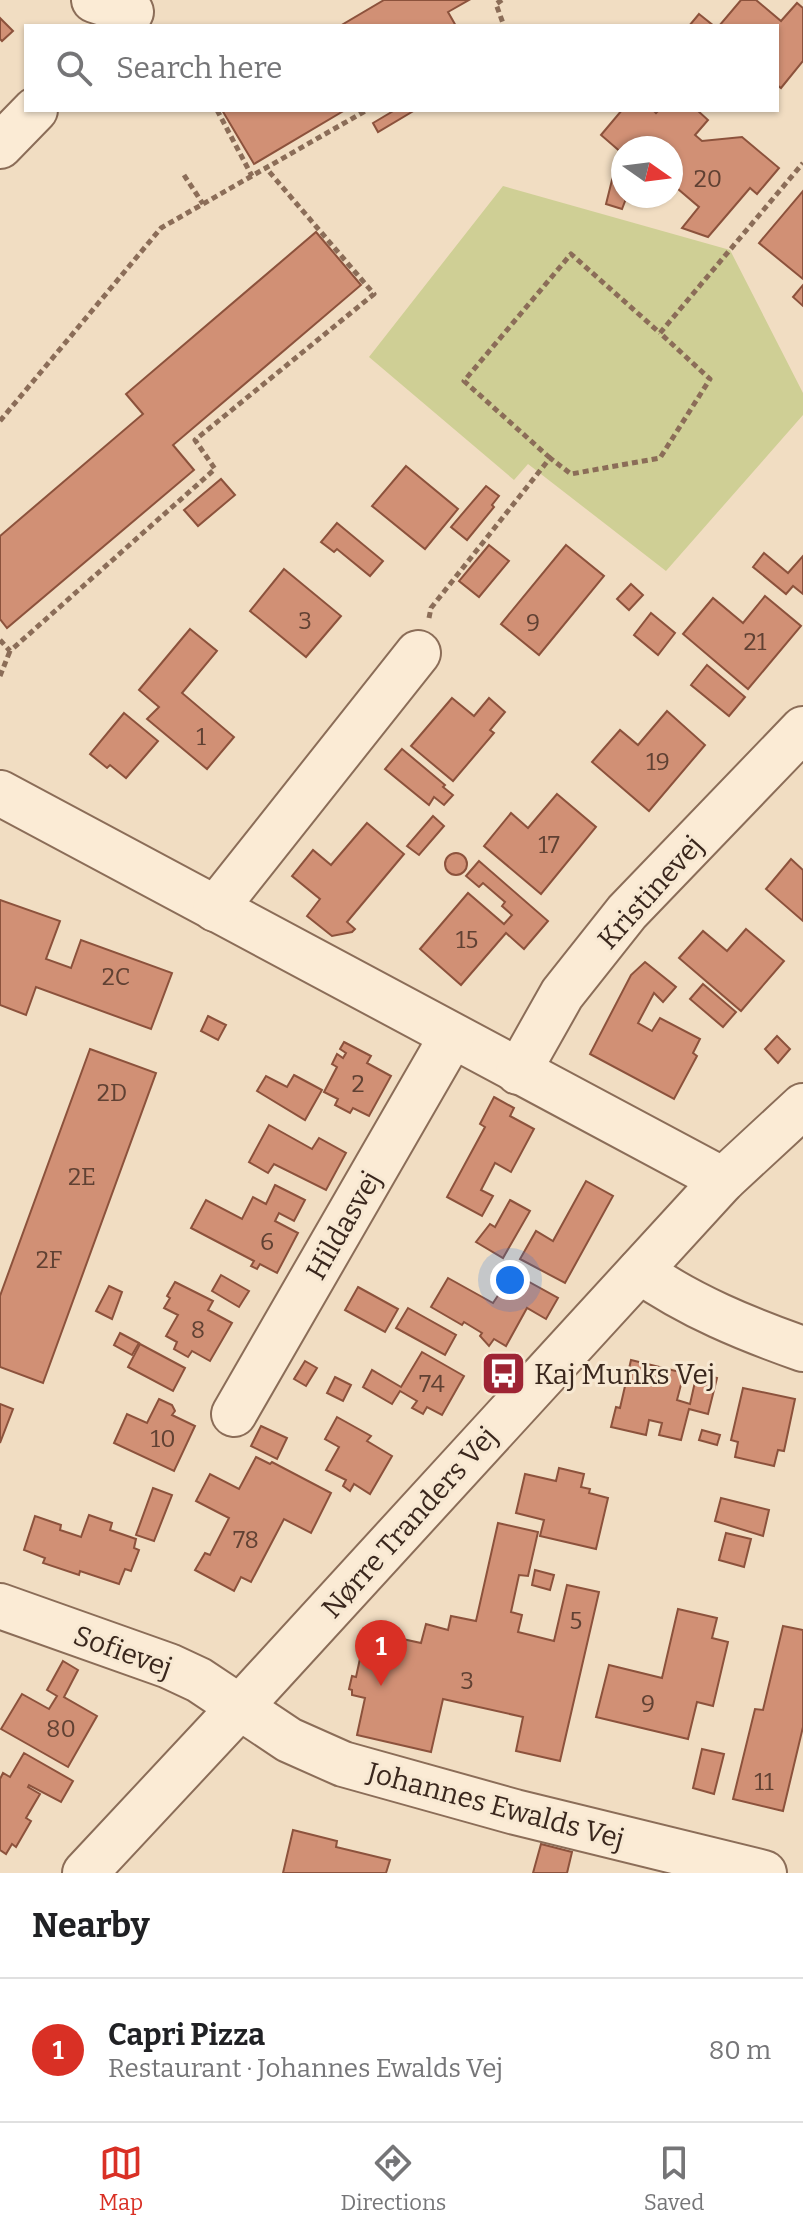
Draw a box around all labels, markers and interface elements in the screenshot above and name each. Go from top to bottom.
search box [24,24,779,112]
icon: search [52,46,96,90]
text: Search here [116,50,283,86]
north arrow [611,136,683,208]
house number: 20 [694,165,722,193]
house number: 3 [298,607,312,635]
house number: 9 [526,609,540,637]
house number: 21 [744,628,767,656]
house number: 1 [196,723,206,751]
house number: 19 [646,748,670,776]
street label: Kristinevej [591,829,710,956]
house number: 17 [538,831,560,859]
house number: 15 [456,926,478,954]
house number: 2C [102,963,130,991]
house number: 2 [351,1070,365,1098]
house number: 2D [97,1079,127,1107]
house number: 2E [68,1163,96,1191]
street label: Hildasvej [299,1165,388,1285]
house number: 6 [260,1228,274,1256]
house number: 2F [36,1246,62,1274]
your location [490,1260,530,1300]
house number: 8 [191,1316,205,1344]
bus stop icon: Kaj Munks Vej [479,1350,527,1398]
place label: Kaj Munks Vej [534,1358,715,1391]
house number: 74 [419,1370,445,1398]
street label: Nørre Tranders Vej [315,1420,504,1625]
house number: 10 [150,1425,176,1453]
house number: 78 [233,1526,259,1554]
house number: 5 [570,1607,582,1635]
street label: Sofievej [69,1618,177,1684]
pin: 1 [355,1620,407,1686]
house number: 3 [460,1667,474,1695]
house number: 9 [641,1690,655,1718]
house number: 80 [46,1715,76,1743]
street label: Johannes Ewalds Vej [363,1755,628,1856]
house number: 11 [754,1768,774,1796]
text: Nearby [32,1905,150,1946]
text: Capri Pizza [108,2017,265,2053]
text: 1 [52,2035,64,2066]
text: 80 m [709,2035,771,2066]
text: Restaurant · Johannes Ewalds Vej [108,2053,503,2084]
tab: Map [99,2141,143,2216]
tab: Directions [341,2141,446,2216]
tab: Saved [644,2141,704,2216]

